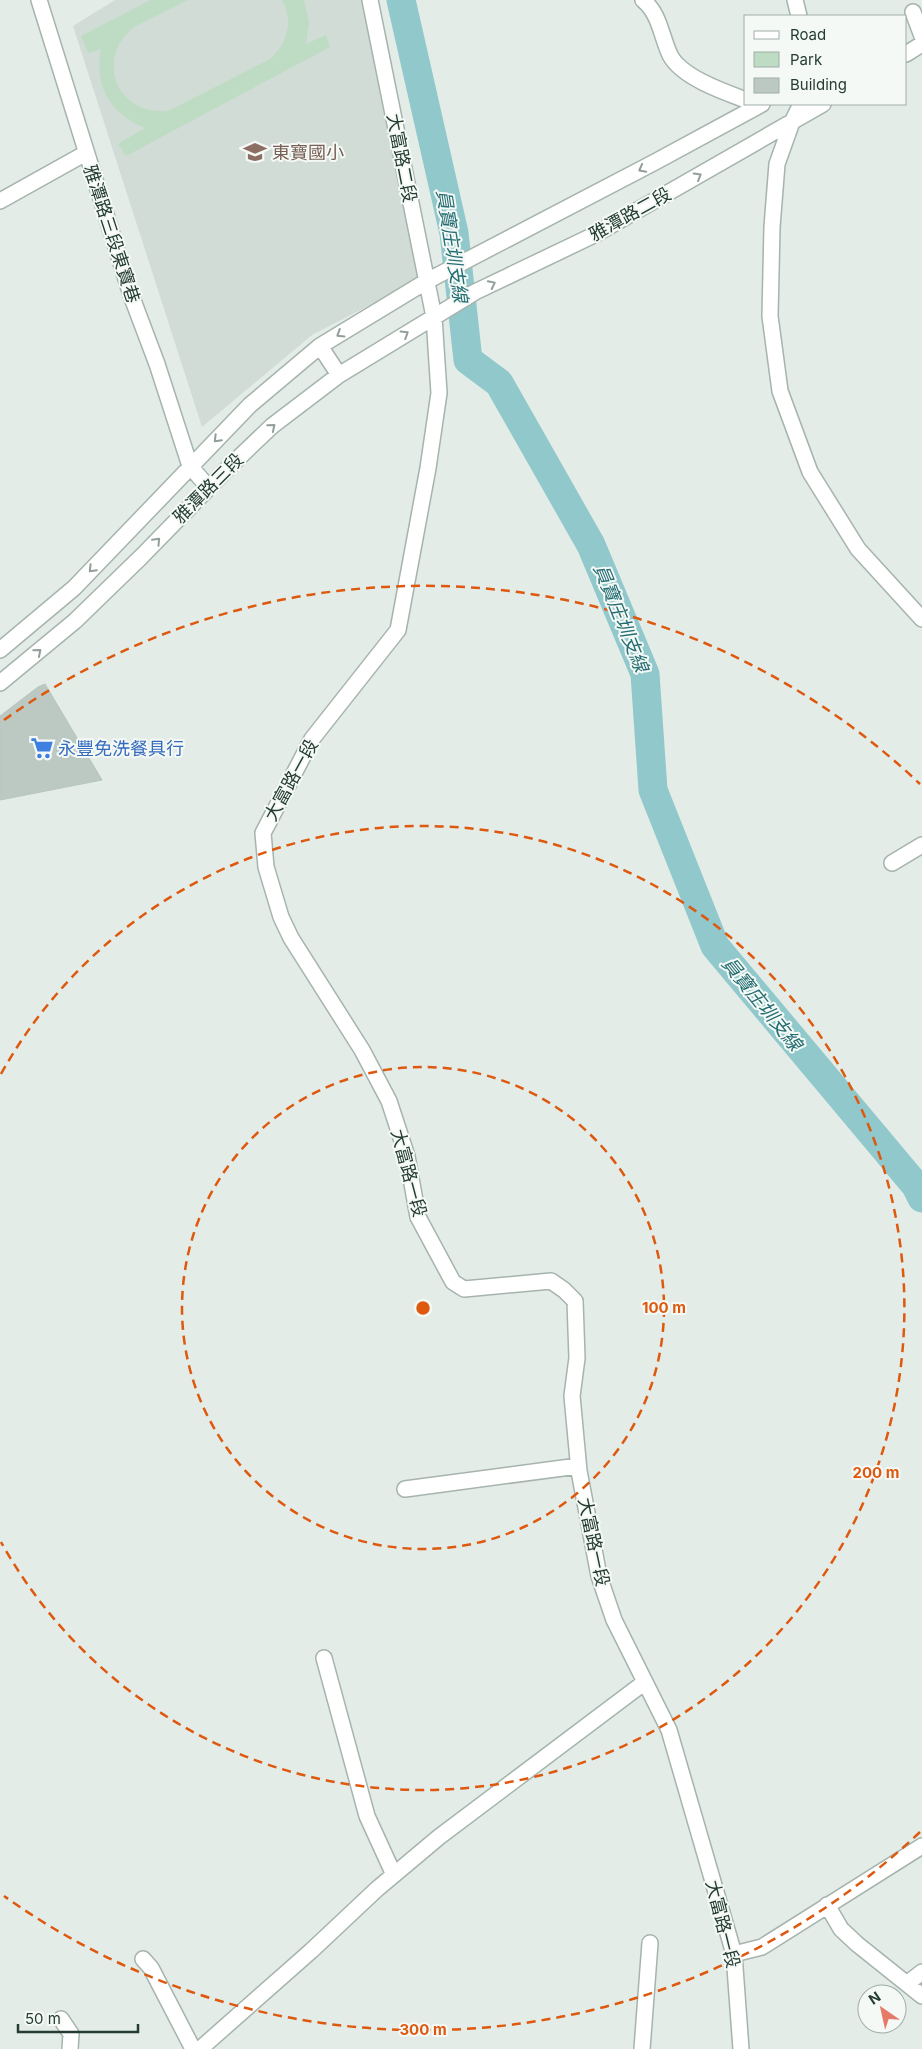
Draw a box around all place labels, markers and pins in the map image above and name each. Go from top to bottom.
school or university icon: 東寶國小 [242,139,268,165]
place label: 東寶國小 [272,142,344,163]
supermarket icon: 永豐免洗餐具行 [29,735,55,761]
place label: 永豐免洗餐具行 [58,738,184,759]
centre of rings [414,1299,432,1317]

